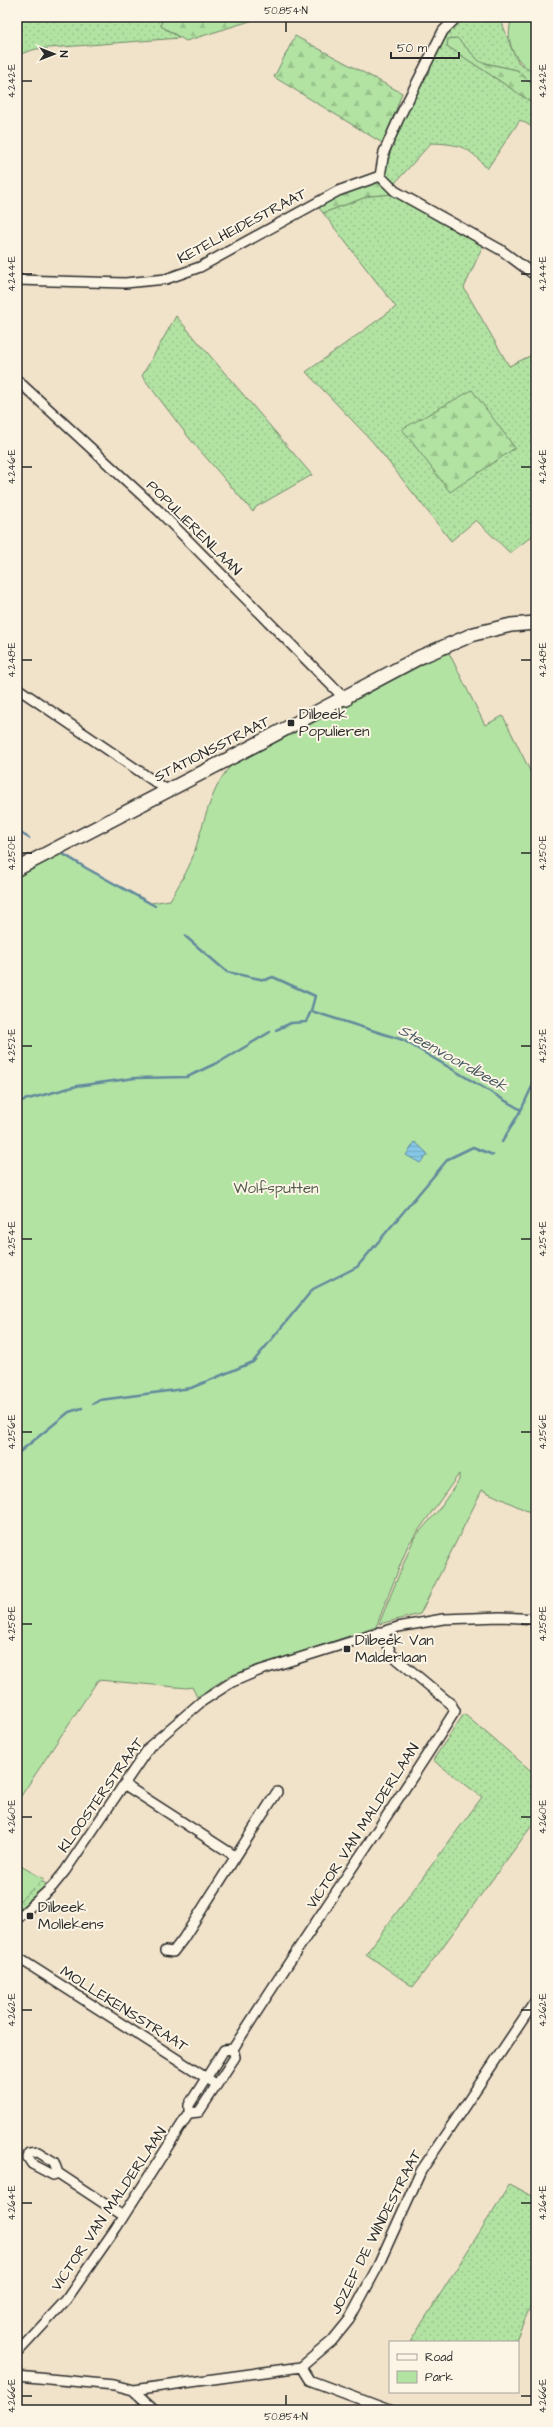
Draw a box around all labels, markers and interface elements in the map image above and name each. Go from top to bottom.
text: 50.854°N [264,4,308,18]
north arrow [34,34,74,74]
scale bar [391,34,459,60]
text: 50 m [397,40,428,57]
text: N [56,51,71,58]
text: 4.242°E [5,64,19,98]
text: 4.242°E [536,64,550,98]
street label: KETELHEIDESTRAAT [174,183,311,269]
text: 4.244°E [5,256,19,292]
text: 4.244°E [536,256,550,292]
text: 4.246°E [5,449,19,485]
text: 4.246°E [536,449,550,485]
street label: POPULIERENLAAN [142,476,246,580]
text: 4.248°E [5,642,19,678]
text: 4.248°E [536,642,550,678]
place label: Dilbeek Populieren [299,704,370,742]
street label: STATIONSSTRAAT [150,710,274,787]
marker: Dilbeek Populieren [286,718,296,728]
text: 4.250°E [5,835,19,871]
text: 4.250°E [536,835,550,871]
water label: Steenvoordbeek [395,1019,512,1098]
text: 4.252°E [5,1028,19,1063]
text: 4.252°E [536,1028,550,1063]
park label: Wolfsputten [233,1178,319,1199]
text: 4.254°E [5,1221,19,1257]
text: 4.254°E [536,1221,550,1257]
text: 4.256°E [5,1414,19,1450]
text: 4.256°E [536,1414,550,1450]
text: 4.258°E [5,1606,19,1642]
text: 4.258°E [536,1606,550,1642]
place label: Dilbeek Van Malderlaan [355,1630,434,1668]
marker: Dilbeek Van Malderlaan [342,1644,352,1654]
street label: KLOOSTERSTRAAT [53,1733,149,1857]
street label: VICTOR VAN MALDERLAAN [301,1739,425,1913]
text: 4.260°E [5,1800,19,1834]
text: 4.260°E [536,1800,550,1834]
place label: Dilbeek Mollekens [38,1897,105,1935]
marker: Dilbeek Mollekens [25,1911,35,1921]
street label: MOLLEKENSSTRAAT [56,1961,193,2057]
text: 4.262°E [5,1993,19,2027]
text: 4.262°E [536,1993,550,2027]
street label: VICTOR VAN MALDERLAAN [46,2123,172,2295]
street label: JOZEF DE WINDESTRAAT [325,2145,427,2318]
text: 4.264°E [5,2185,19,2221]
text: 4.264°E [536,2185,550,2221]
legend [389,2341,519,2393]
text: Road [425,2349,453,2366]
text: Park [425,2369,453,2386]
text: 4.266°E [5,2379,19,2413]
text: 4.266°E [536,2379,550,2413]
text: 50.854°N [264,2410,308,2424]

